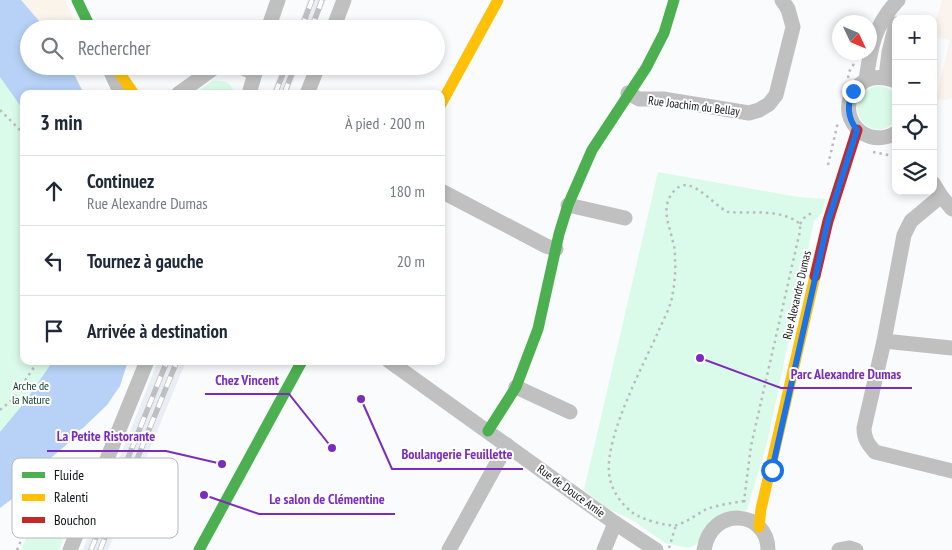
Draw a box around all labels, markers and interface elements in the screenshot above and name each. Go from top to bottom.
north arrow [832,15,877,60]
map controls [892,15,937,195]
button: + [892,15,937,60]
search box [20,20,445,75]
icon: search [38,34,66,62]
text: Rechercher [78,36,150,60]
button: − [892,60,937,105]
route end [842,80,865,103]
street label: Rue Joachim du Bellay [647,92,741,119]
button: locate [892,105,937,150]
text: 3 min [40,109,82,136]
text: À pied · 200 m [345,113,425,133]
button: layers [892,150,937,195]
text: Continuez [87,169,154,193]
icon: ahead [40,177,68,205]
text: 180 m [390,181,425,201]
text: Rue Alexandre Dumas [87,193,208,213]
icon: left [40,247,68,275]
text: Tournez à gauche [87,249,204,273]
street label: Rue Alexandre Dumas [779,249,814,341]
text: 20 m [397,251,425,271]
icon: arrive [40,317,68,345]
text: Arrivée à destination [87,319,228,343]
callout: Parc Alexandre Dumas [781,359,912,388]
callout: Chez Vincent [205,365,289,394]
text: Parc Alexandre Dumas [791,365,901,383]
text: Chez Vincent [215,371,279,389]
park label: Arche de la Nature [12,378,50,407]
callout: La Petite Ristorante [47,422,166,451]
text: La Petite Ristorante [57,427,155,445]
callout: Boulangerie Feuillette [392,440,523,469]
text: Boulangerie Feuillette [401,445,513,463]
legend [12,458,178,538]
route start [761,459,784,482]
street label: Rue de Douce Amie [534,461,608,520]
text: Fluide [54,466,84,484]
callout: Le salon de Clémentine [259,485,395,514]
text: Ralenti [54,488,88,506]
text: Le salon de Clémentine [269,490,385,508]
text: Bouchon [54,511,96,529]

